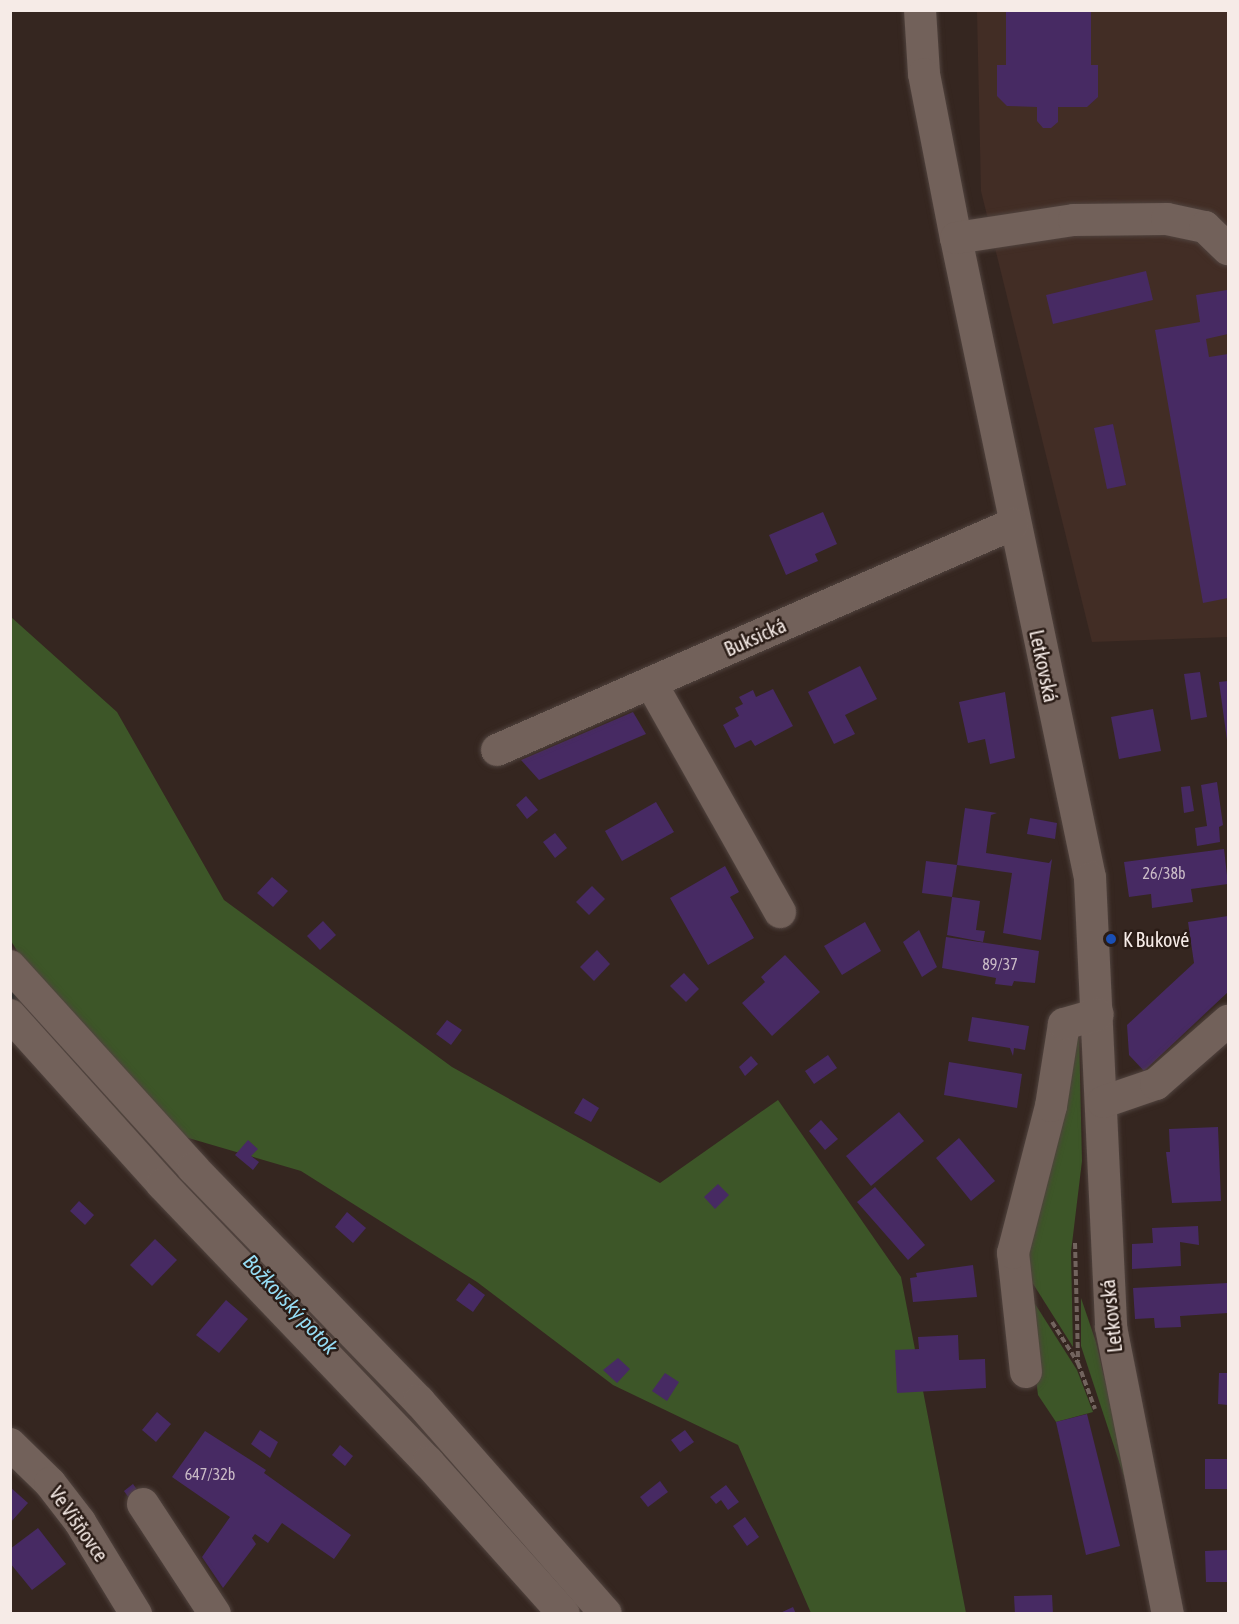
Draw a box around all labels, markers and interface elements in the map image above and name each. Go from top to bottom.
street label: Buksická [720,613,790,661]
street label: Letkovská [1025,628,1063,704]
house number: 26/38b [1142,863,1186,883]
place label: K Bukové [1123,927,1189,951]
marker: K Bukové [1104,932,1118,946]
house number: 89/37 [982,954,1018,974]
water label: Božkovský potok [238,1249,344,1359]
street label: Letkovská [1095,1278,1127,1354]
house number: 647/32b [185,1464,235,1484]
street label: Ve Višňovce [45,1482,113,1566]

